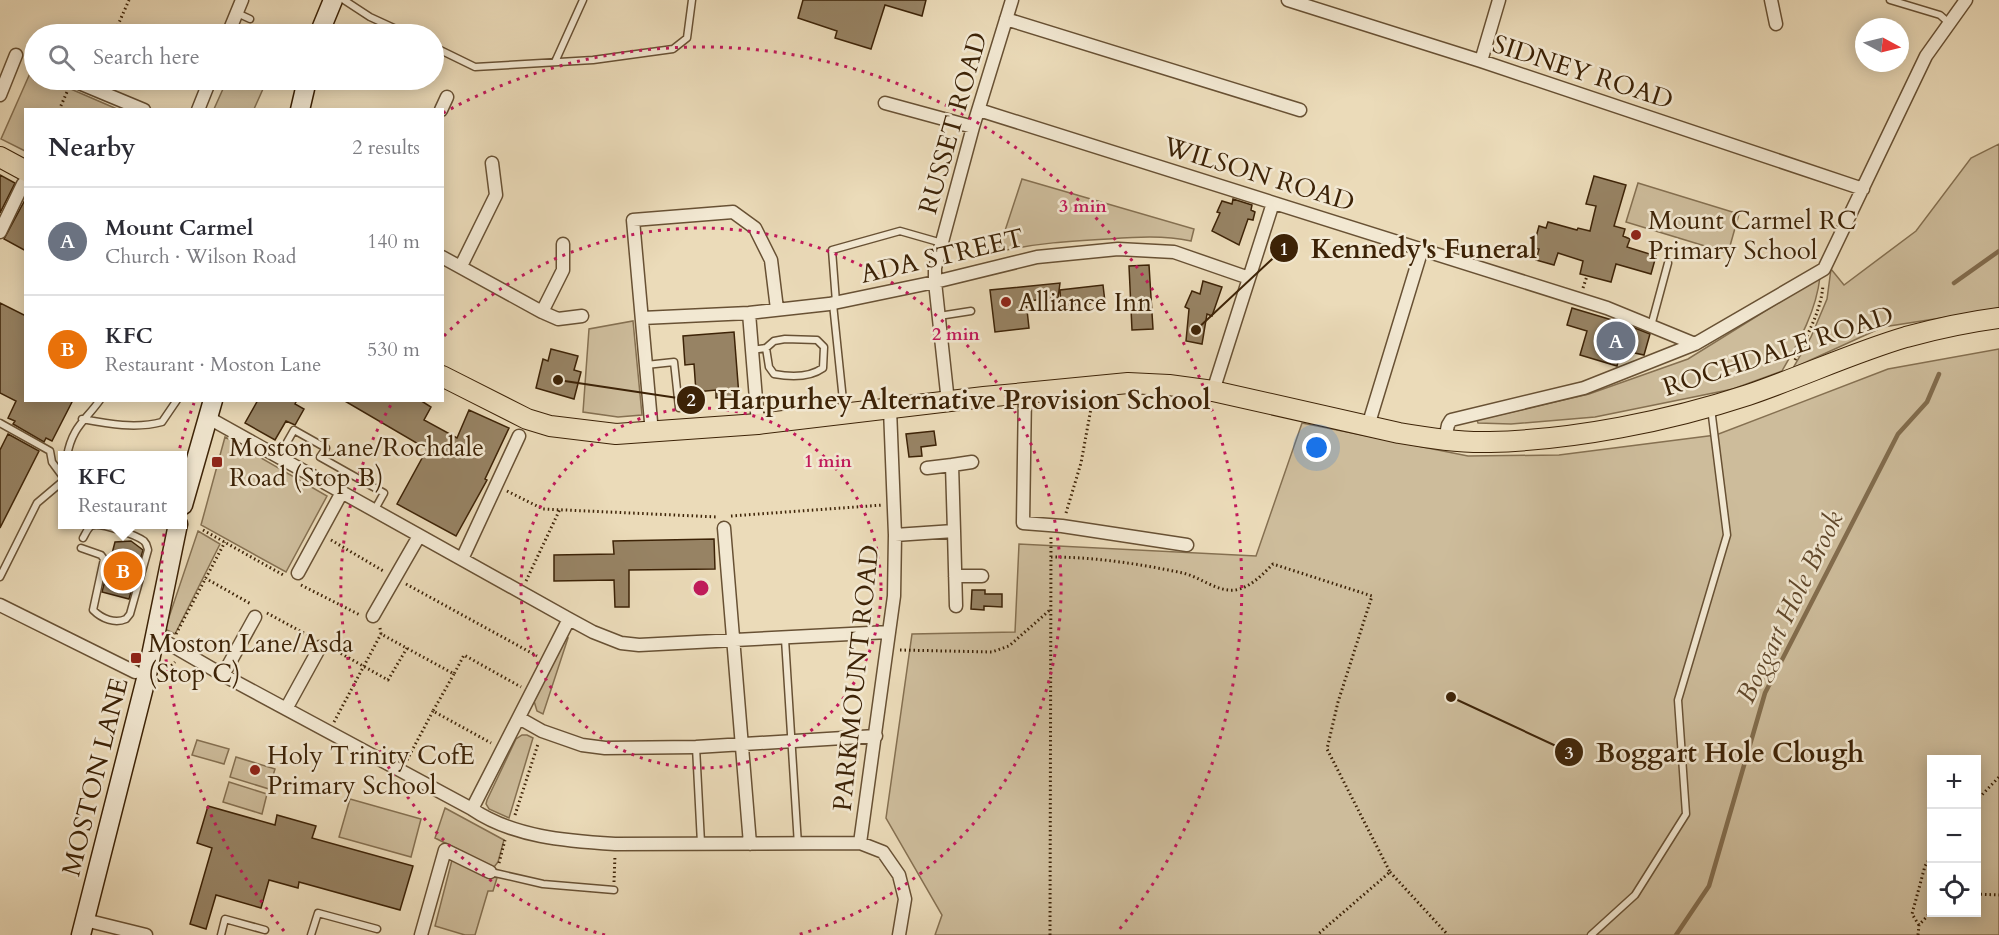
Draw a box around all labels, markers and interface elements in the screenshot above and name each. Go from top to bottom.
north arrow [1855,18,1909,72]
search box [24,24,444,90]
street label: SIDNEY ROAD [1488,26,1678,118]
street label: RUSSET ROAD [910,28,996,218]
icon: search [45,41,78,74]
text: Search here [93,42,200,72]
street label: WILSON ROAD [1158,128,1359,220]
text: Nearby [48,130,136,165]
text: 2 results [352,134,420,161]
text: 3 min [1059,194,1107,219]
place label: Mount Carmel RC Primary School [1648,203,1857,268]
text: Mount Carmel [105,213,254,243]
street label: ADA STREET [857,220,1027,292]
callout: Kennedy's Funeral [1269,226,1549,271]
text: A [60,228,75,255]
text: 140 m [367,228,420,255]
marker: Mount Carmel RC Primary School [1629,228,1643,242]
text: Kennedy's Funeral [1311,231,1537,268]
text: 1 [1279,237,1289,262]
text: Church · Wilson Road [105,243,296,270]
place label: Alliance Inn [1018,285,1152,320]
marker: Alliance Inn [999,295,1013,309]
street label: ROCHDALE ROAD [1658,297,1898,405]
pin: A [1596,318,1636,364]
text: KFC [105,321,153,351]
text: 2 min [932,322,980,347]
text: B [60,336,75,363]
text: 530 m [367,336,420,363]
text: Restaurant · Moston Lane [105,351,321,378]
callout: Harpurhey Alternative Provision School [676,377,1223,422]
text: Harpurhey Alternative Provision School [717,382,1211,419]
text: 2 [686,388,696,413]
place label: Moston Lane/Rochdale Road (Stop B) [229,430,484,495]
your location [1302,433,1331,462]
text: 1 min [804,449,852,474]
popup [58,451,187,529]
marker: Moston Lane/Rochdale Road (Stop B) [210,455,224,469]
text: KFC [78,462,126,492]
text: Restaurant [78,492,167,519]
water label: Boggart Hole Brook [1727,504,1853,709]
street label: PARKMOUNT ROAD [825,543,887,813]
pin: B [104,548,142,594]
centre of rings [691,578,711,598]
place label: Moston Lane/Asda (Stop C) [148,626,354,691]
marker: Moston Lane/Asda (Stop C) [129,651,143,665]
street label: MOSTON LANE [53,674,137,880]
callout: Boggart Hole Clough [1554,730,1876,775]
text: Boggart Hole Clough [1596,735,1864,772]
place label: Holy Trinity CofE Primary School [267,738,475,803]
text: 3 [1564,741,1574,766]
map controls [1927,755,1981,917]
button: + [1927,755,1981,809]
marker: Holy Trinity CofE Primary School [248,763,262,777]
button: − [1927,809,1981,863]
button: locate [1927,863,1981,917]

